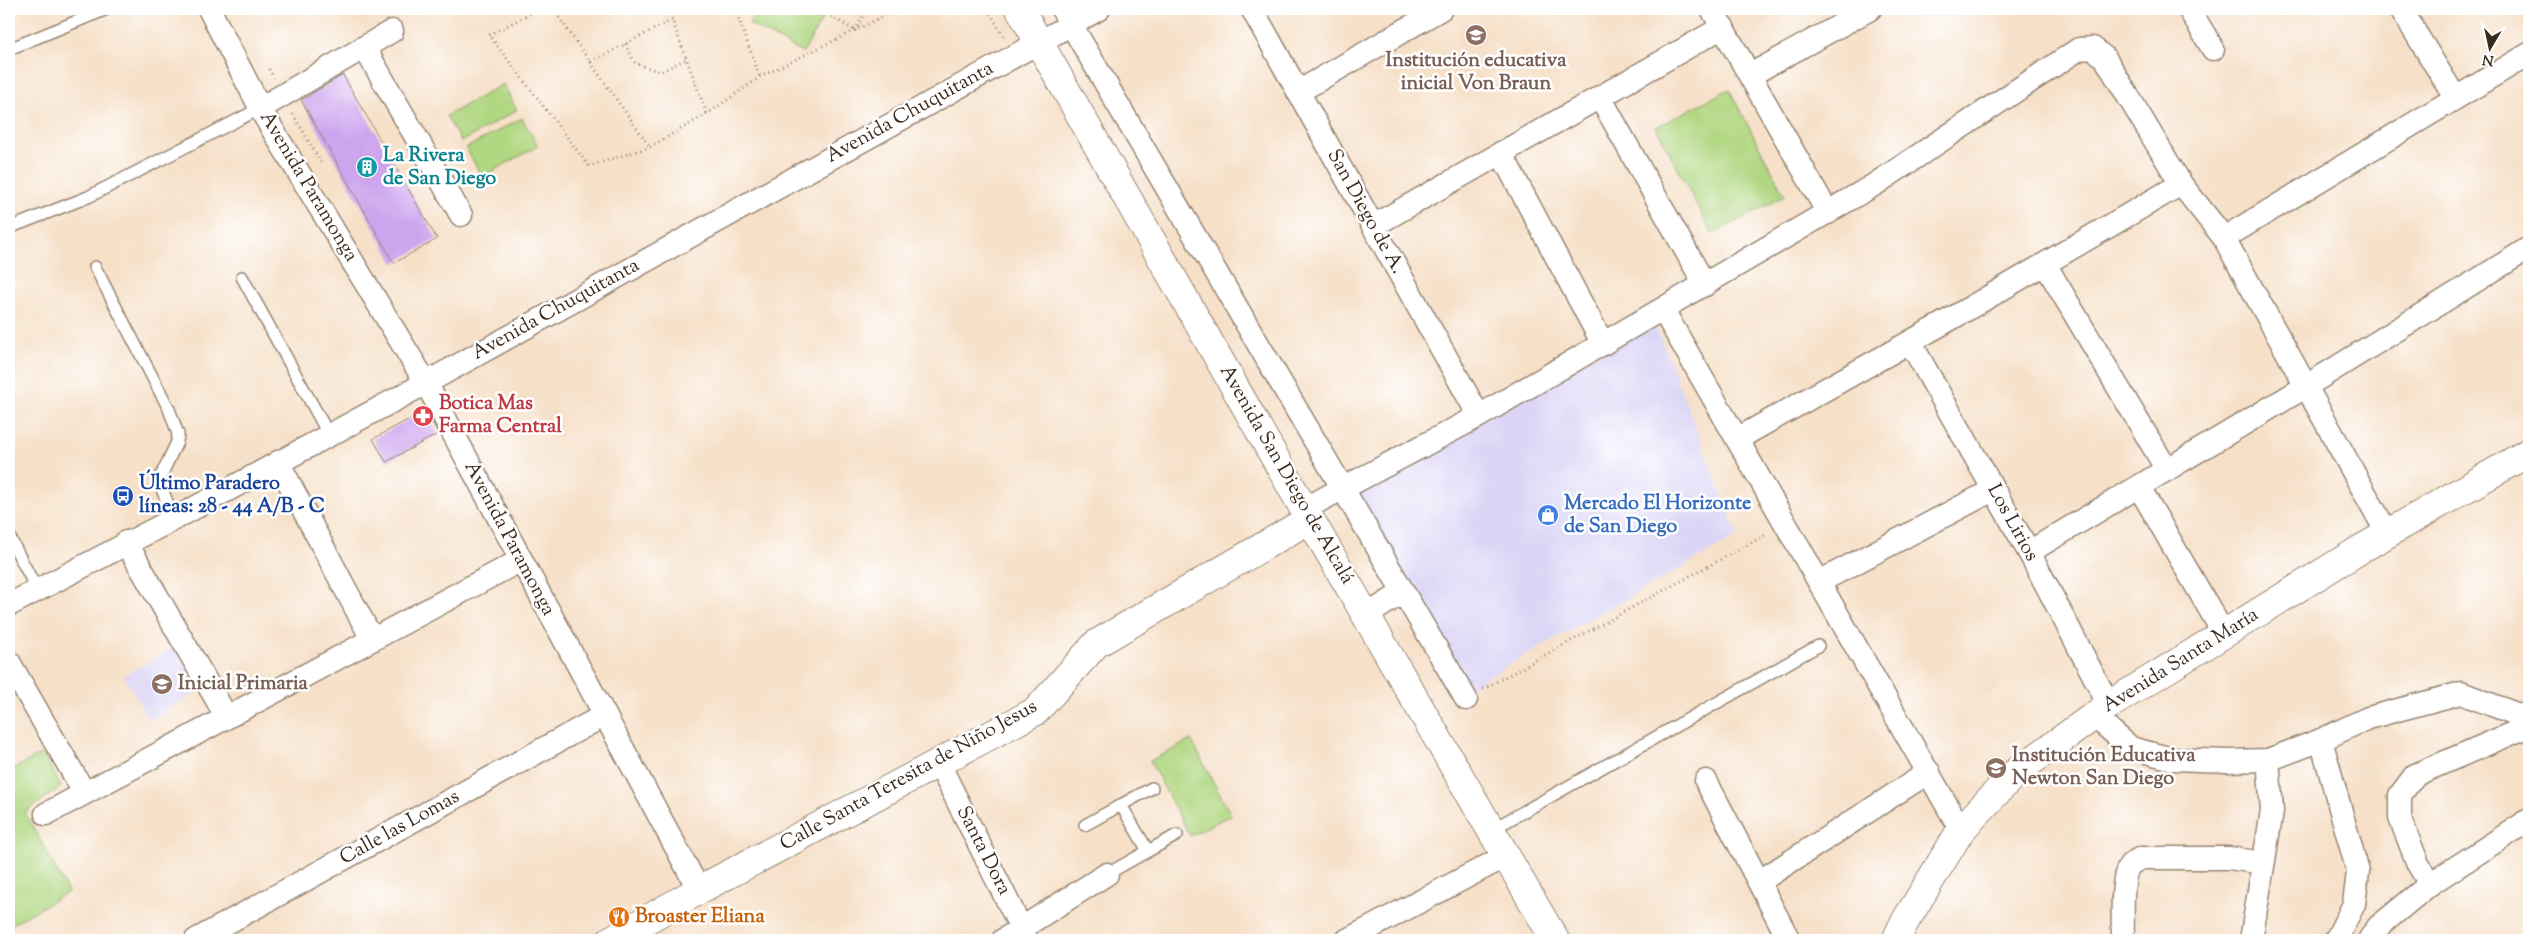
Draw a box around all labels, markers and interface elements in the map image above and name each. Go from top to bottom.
north arrow [2466,22,2516,72]
school or university icon: Institución educativa inicial Von Braun [1464,23,1488,47]
place label: Institución educativa inicial Von Braun [1386,47,1567,99]
text: N [2481,48,2495,70]
street label: Avenida Chuquitanta [821,55,999,171]
street label: Avenida Paramonga [252,106,364,268]
place label: La Rivera de San Diego [383,142,496,194]
street label: San Diego de A. [1319,144,1411,280]
building icon: La Rivera de San Diego [355,155,379,179]
street label: Avenida Chuquitanta [467,252,645,368]
street label: Avenida San Diego de Alcalá [1211,360,1361,590]
place label: Botica Mas Farma Central [439,390,562,442]
pharmacy icon: Botica Mas Farma Central [411,404,435,428]
street label: Avenida Paramonga [456,457,562,621]
place label: Último Paradero líneas: 28 - 44 A/B - C [139,469,325,522]
street label: Los Lirios [1979,479,2045,567]
bus stop icon: Último Paradero líneas: 28 - 44 A/B - C [111,484,135,508]
place label: Mercado El Horizonte de San Diego [1564,490,1751,542]
shop icon: Mercado El Horizonte de San Diego [1536,503,1560,527]
street label: Avenida Santa María [2097,601,2265,721]
place label: Inicial Primaria [178,670,309,699]
school or university icon: Inicial Primaria [150,672,174,696]
street label: Calle Santa Teresita de Niño Jesus [775,693,1043,859]
place label: Institución Educativa Newton San Diego [2012,742,2196,794]
school or university icon: Institución Educativa Newton San Diego [1984,756,2008,780]
street label: Calle las Lomas [335,783,465,873]
street label: Santa Dora [948,801,1018,901]
place label: Broaster Eliana [635,903,765,932]
restaurant icon: Broaster Eliana [607,905,631,929]

